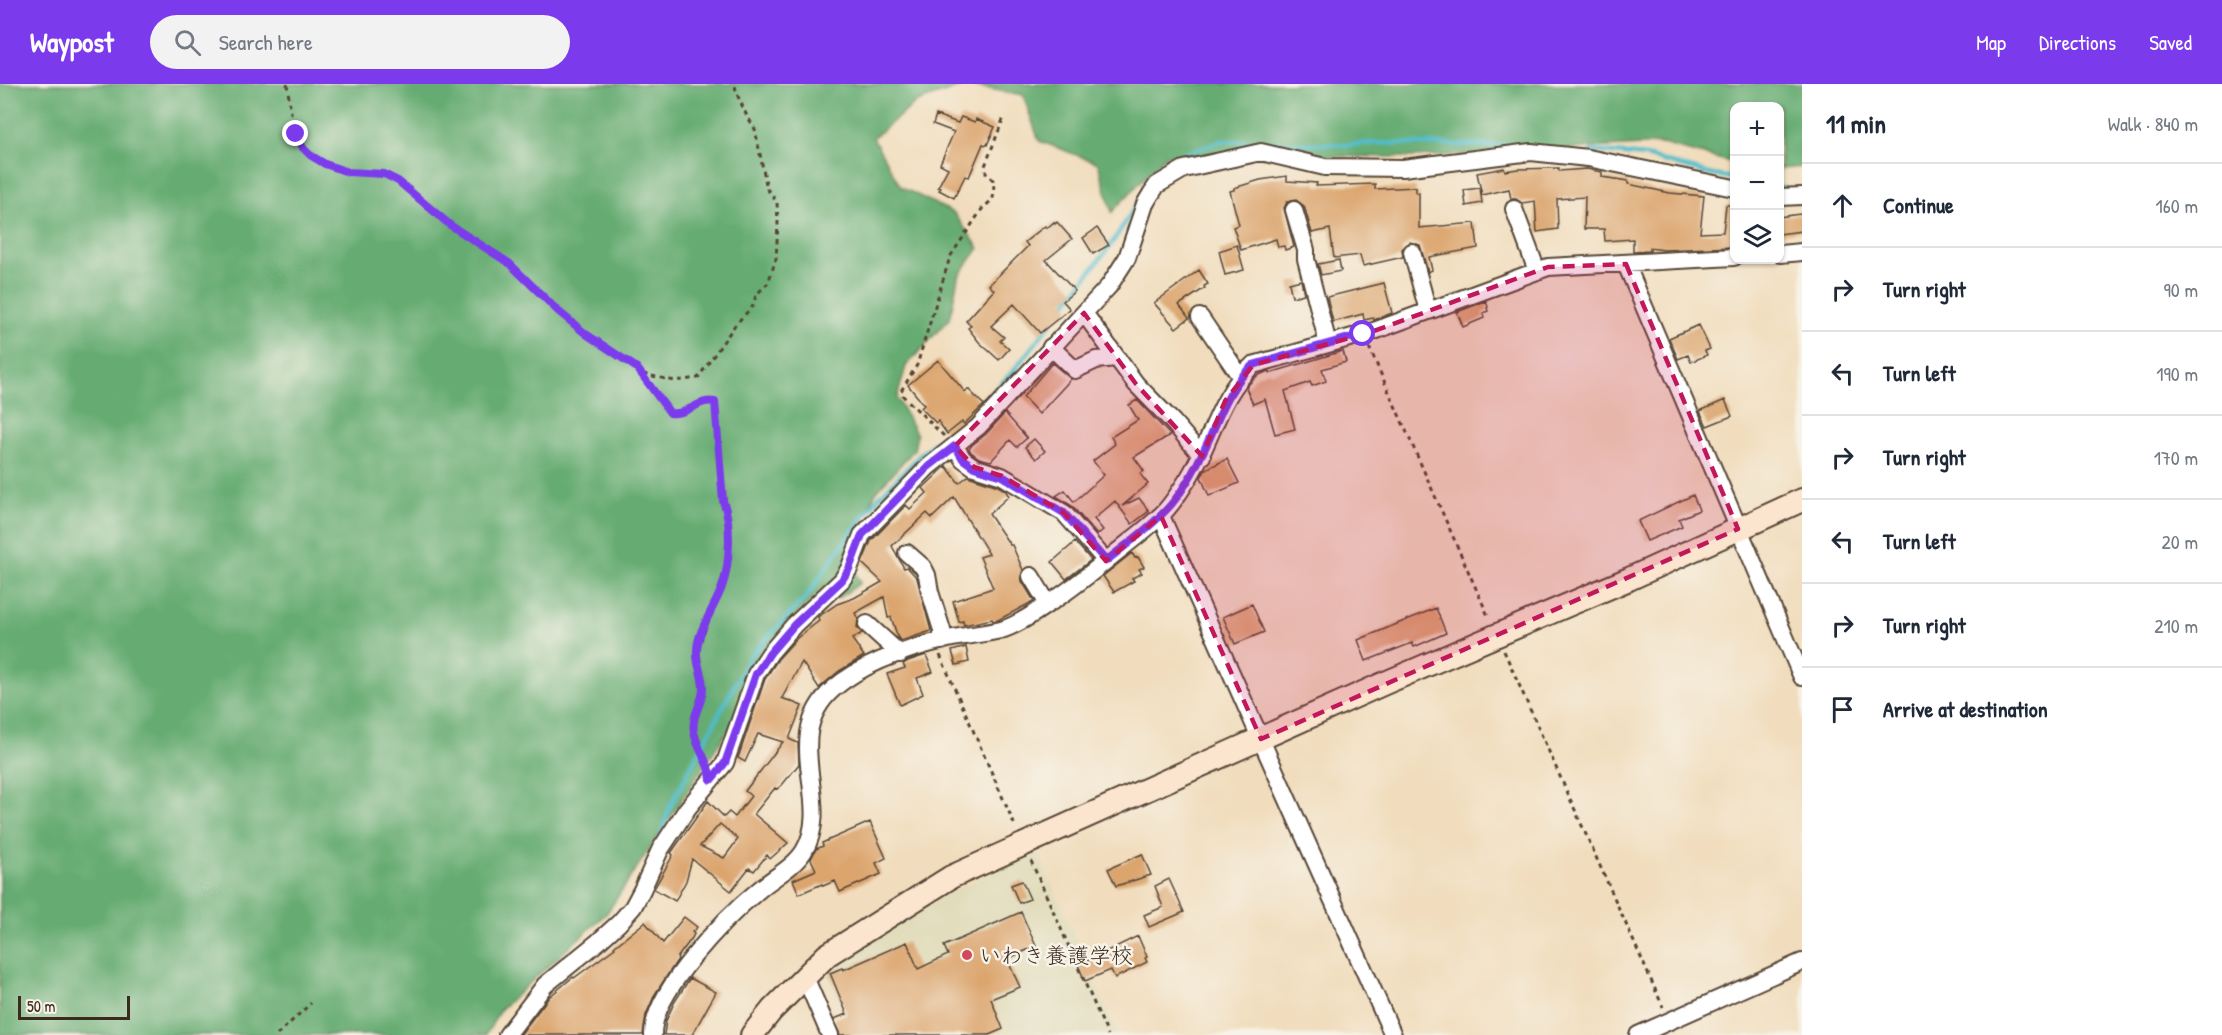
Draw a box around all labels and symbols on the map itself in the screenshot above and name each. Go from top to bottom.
route end [282,120,308,146]
route start [1349,320,1375,346]
place label: いわき養護学校 [979,940,1133,970]
marker: いわき養護学校 [960,948,974,962]
scale bar [18,993,130,1020]

